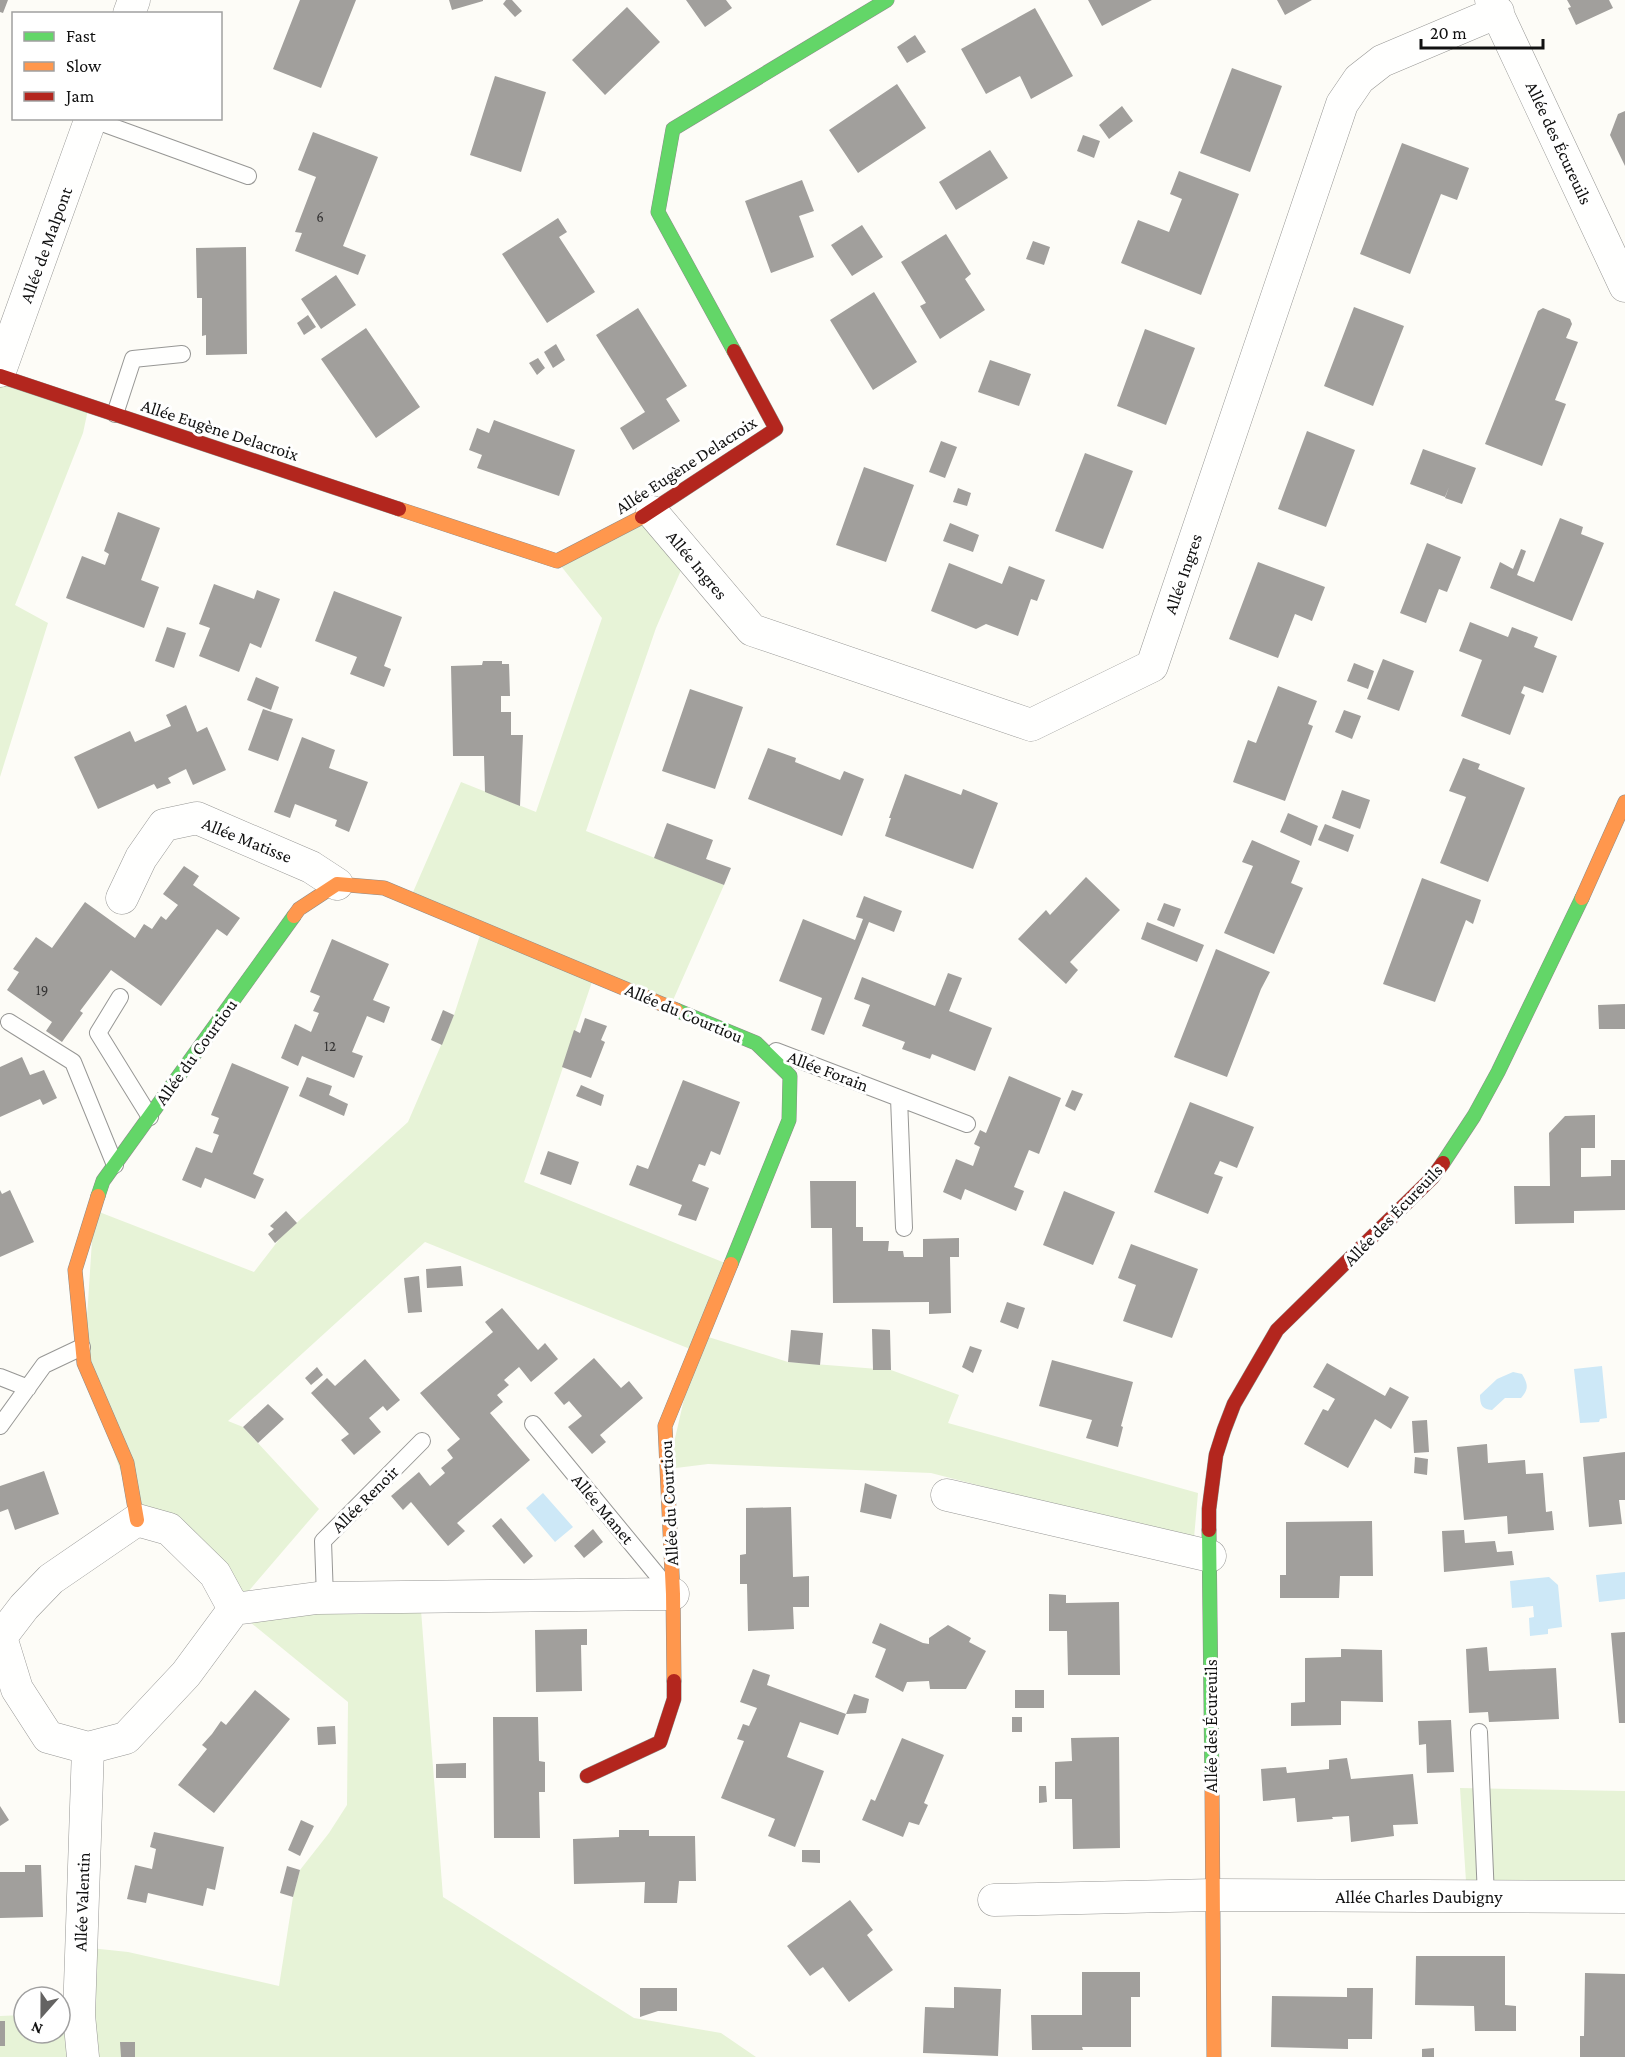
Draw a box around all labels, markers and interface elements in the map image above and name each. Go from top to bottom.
legend [12,12,222,120]
scale bar [1421,12,1542,50]
text: 20 m [1430,23,1467,43]
text: Fast [66,26,97,46]
text: Slow [66,56,102,76]
street label: Allée des Écureuils [1522,78,1596,208]
text: Jam [64,86,95,106]
street label: Allée de Malpont [16,183,77,306]
house number: 6 [316,209,324,225]
street label: Allée Eugène Delacroix [139,395,302,465]
street label: Allée Eugène Delacroix [612,412,761,518]
street label: Allée Ingres [662,527,732,603]
street label: Allée Ingres [1160,531,1206,617]
street label: Allée Matisse [199,813,295,867]
street label: Allée du Courtiou [622,979,746,1047]
house number: 19 [36,982,48,998]
street label: Allée du Courtiou [151,995,241,1109]
house number: 12 [324,1038,336,1054]
street label: Allée Forain [785,1046,872,1096]
street label: Allée des Écureuils [1339,1160,1447,1270]
street label: Allée du Courtiou [656,1439,682,1566]
street label: Allée Renoir [327,1461,403,1537]
street label: Allée Manet [568,1470,639,1549]
street label: Allée des Écureuils [1201,1659,1221,1793]
street label: Allée Valentin [70,1852,94,1952]
street label: Allée Charles Daubigny [1335,1887,1503,1907]
north arrow [12,1985,72,2045]
text: N [29,2019,45,2038]

